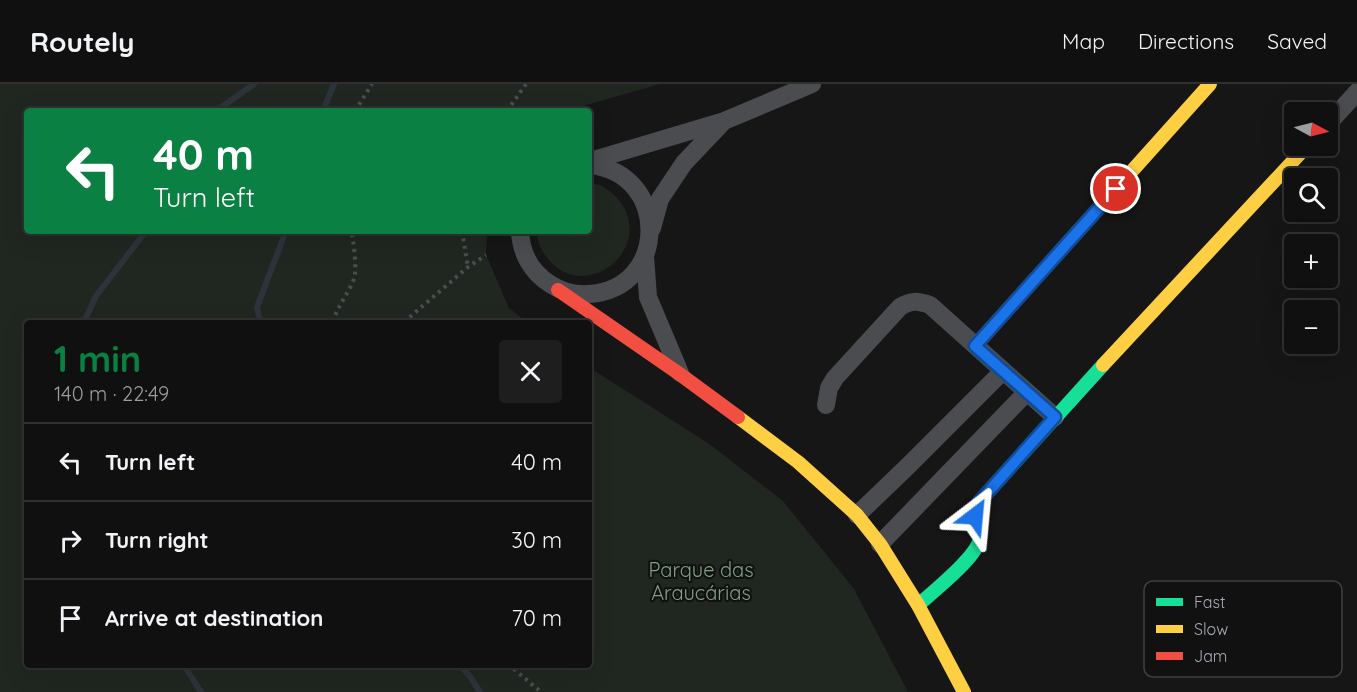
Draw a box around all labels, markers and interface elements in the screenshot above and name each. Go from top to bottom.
text: Routely [30,24,134,59]
text: Map [1062,28,1105,54]
text: Directions [1138,28,1234,54]
text: Saved [1267,28,1327,54]
north arrow [1284,102,1338,156]
map controls [1284,102,1338,354]
text: 40 m [153,128,254,181]
icon: left [54,132,132,210]
pin [1090,163,1141,214]
button: search [1284,168,1338,222]
icon: arrive [1099,172,1132,205]
text: Turn left [153,180,255,214]
button: + [1284,234,1338,288]
button: − [1284,300,1338,354]
text: 1 min [54,336,141,381]
button: close [499,340,562,403]
text: 140 m · 22:49 [54,381,169,406]
icon: left [54,446,87,479]
text: Turn left [105,448,195,476]
text: 40 m [511,448,562,476]
position arrow [943,484,1007,548]
icon: right [54,524,87,557]
text: Turn right [105,526,209,554]
text: 30 m [511,526,562,554]
park label: Parque das Araucárias [648,557,754,605]
legend [1144,581,1342,677]
text: Fast [1194,592,1225,612]
icon: arrive [54,602,87,635]
text: Arrive at destination [105,604,323,632]
text: 70 m [512,604,562,632]
text: Slow [1194,619,1228,639]
text: Jam [1194,646,1227,666]

